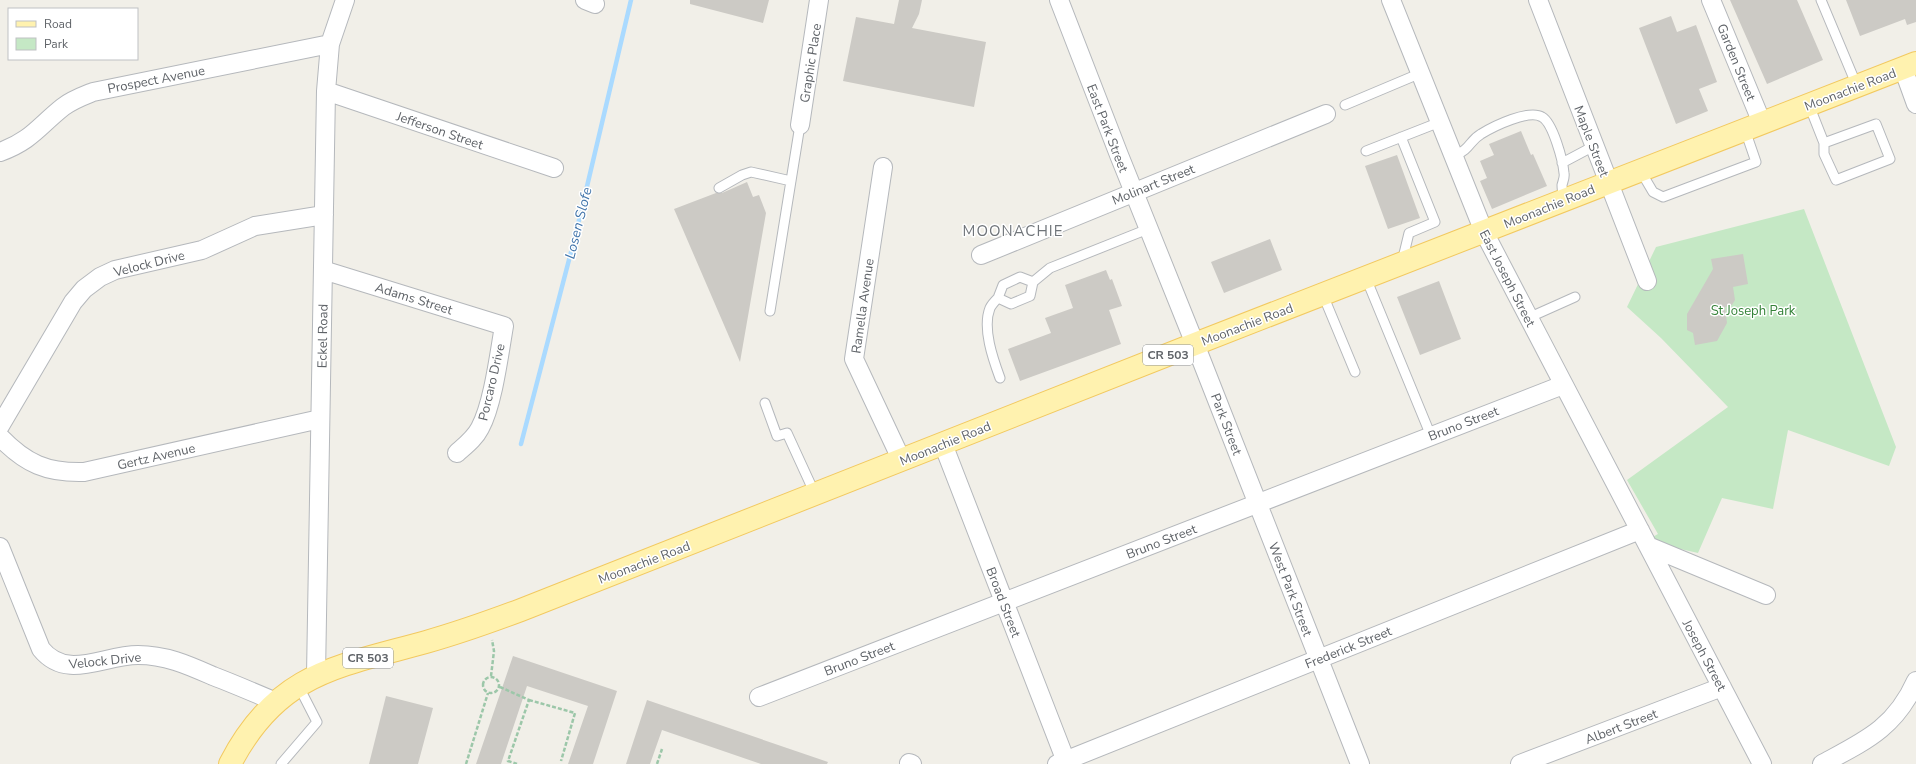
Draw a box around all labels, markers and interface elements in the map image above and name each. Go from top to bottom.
legend [8,8,138,60]
text: Road [44,16,72,32]
street label: Garden Street [1712,21,1760,104]
street label: Graphic Place [796,22,826,104]
text: Park [44,36,69,52]
street label: Prospect Avenue [106,62,206,98]
street label: Moonachie Road [1802,64,1899,116]
street label: East Park Street [1082,82,1132,176]
street label: Maple Street [1569,103,1613,180]
street label: Jefferson Street [393,107,486,154]
street label: Molinart Street [1109,160,1198,210]
street label: Moonachie Road [1501,180,1598,233]
water label: Losen Slofe [560,185,597,261]
district label: MOONACHIE [963,221,1063,241]
street label: East Joseph Street [1475,227,1540,331]
street label: Velock Drive [111,246,187,282]
street label: Ramella Avenue [847,257,879,355]
street label: Adams Street [373,279,455,319]
street label: Moonachie Road [1199,299,1296,351]
park label: St Joseph Park [1711,302,1796,320]
street label: Eckel Road [313,304,333,368]
street label: Porcaro Drive [474,342,510,423]
road number: CR 503 [1143,345,1193,365]
street label: Park Street [1206,391,1246,458]
street label: Bruno Street [1426,402,1502,446]
street label: Moonachie Road [897,417,994,470]
street label: Gertz Avenue [115,439,197,475]
street label: Bruno Street [1124,520,1200,564]
street label: Moonachie Road [596,537,693,589]
street label: West Park Street [1264,540,1316,639]
street label: Broad Street [981,565,1025,640]
street label: Joseph Street [1677,616,1731,695]
street label: Frederick Street [1302,622,1395,674]
street label: Bruno Street [822,637,898,681]
street label: Velock Drive [67,648,142,674]
road number: CR 503 [343,648,393,668]
street label: Albert Street [1583,705,1661,749]

